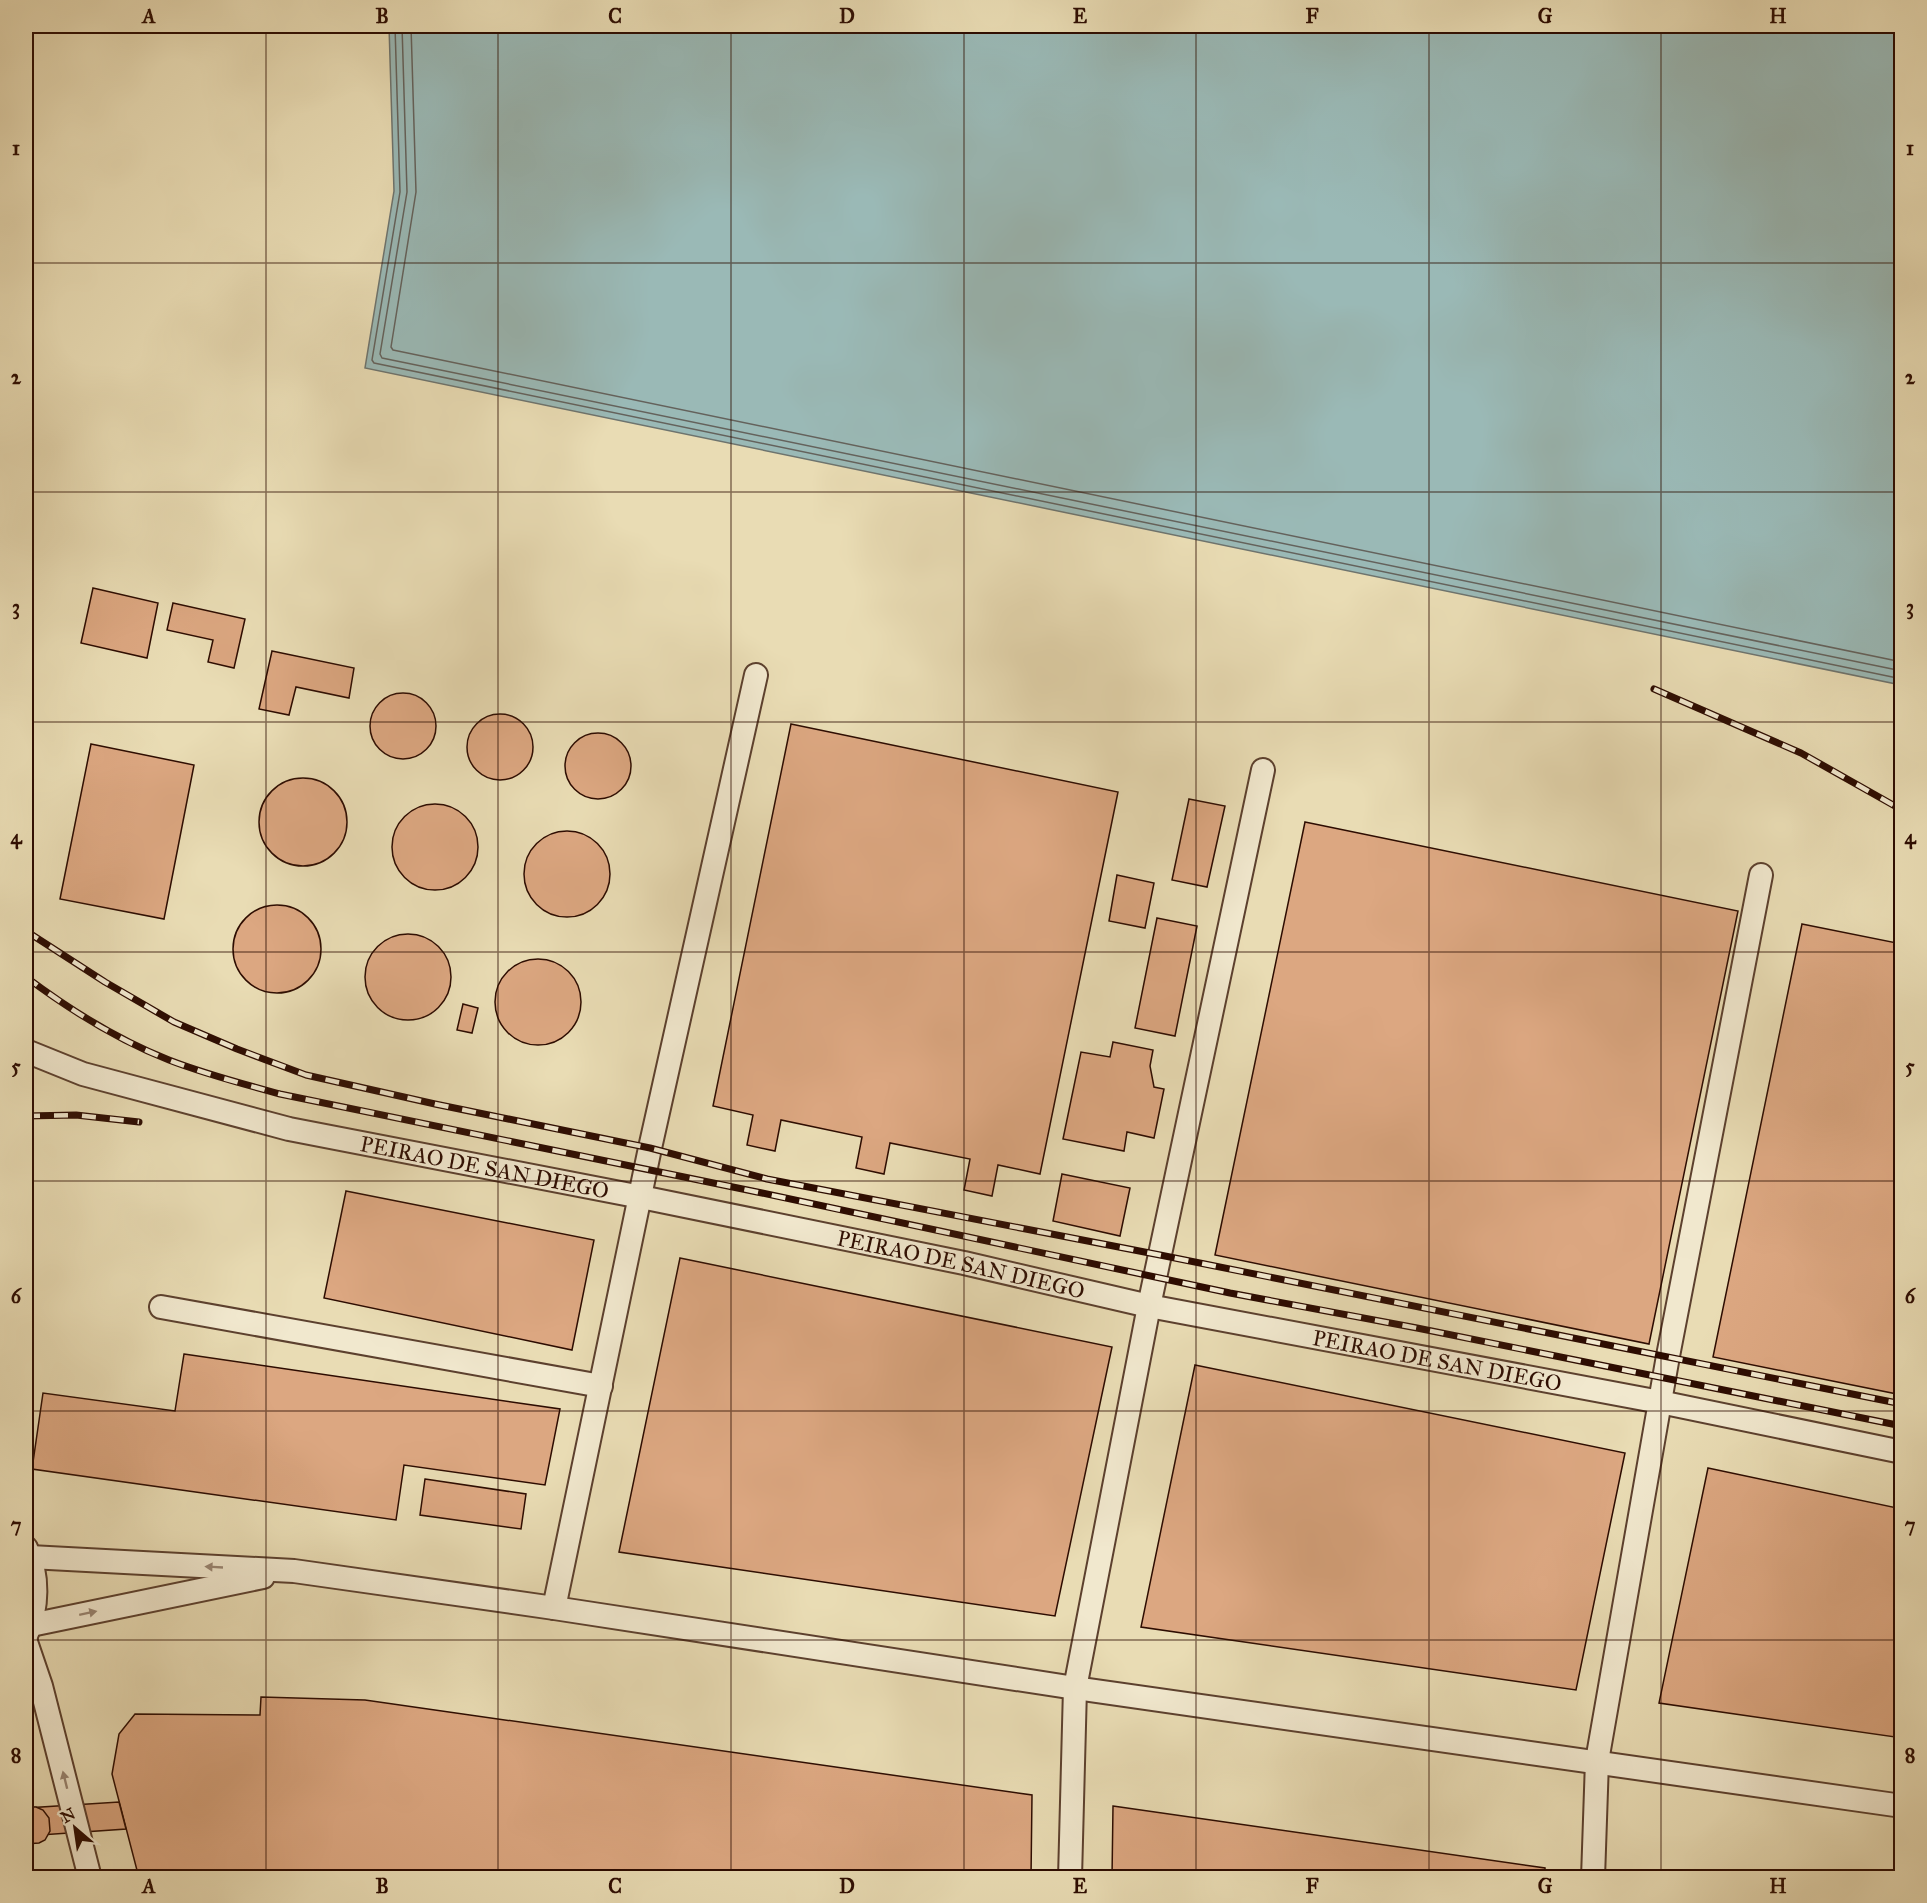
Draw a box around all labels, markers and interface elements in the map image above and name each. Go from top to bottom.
text: A [140,4,156,28]
text: B [375,4,389,28]
text: C [608,4,622,28]
text: D [839,4,855,28]
text: E [1073,4,1088,28]
text: F [1305,4,1319,28]
text: G [1538,4,1553,28]
text: H [1769,4,1787,28]
text: 1 [12,136,20,160]
text: 1 [1906,136,1914,160]
text: 2 [11,365,22,389]
text: 2 [1905,365,1916,389]
text: 3 [12,595,20,620]
text: 3 [1906,595,1914,620]
text: 4 [10,825,22,850]
text: 4 [1904,825,1916,850]
text: 5 [11,1054,21,1078]
text: 5 [1905,1054,1915,1078]
street label: PEIRAO DE SAN DIEGO [358,1130,611,1204]
street label: PEIRAO DE SAN DIEGO [835,1224,1087,1304]
text: 6 [11,1284,23,1308]
text: 6 [1905,1284,1917,1308]
street label: PEIRAO DE SAN DIEGO [1310,1324,1564,1397]
text: 7 [11,1513,22,1537]
text: 7 [1905,1513,1916,1537]
one-way arrow [205,1562,224,1571]
one-way arrow [79,1608,98,1617]
text: 8 [11,1743,21,1767]
text: 8 [1905,1743,1915,1767]
one-way arrow [60,1771,69,1789]
north arrow [45,1798,105,1858]
text: N [57,1804,79,1827]
text: A [140,1874,156,1898]
text: B [375,1874,389,1898]
text: C [608,1874,622,1898]
text: D [839,1874,855,1898]
text: E [1073,1874,1088,1898]
text: F [1305,1874,1319,1898]
text: G [1538,1874,1553,1898]
text: H [1769,1874,1787,1898]

